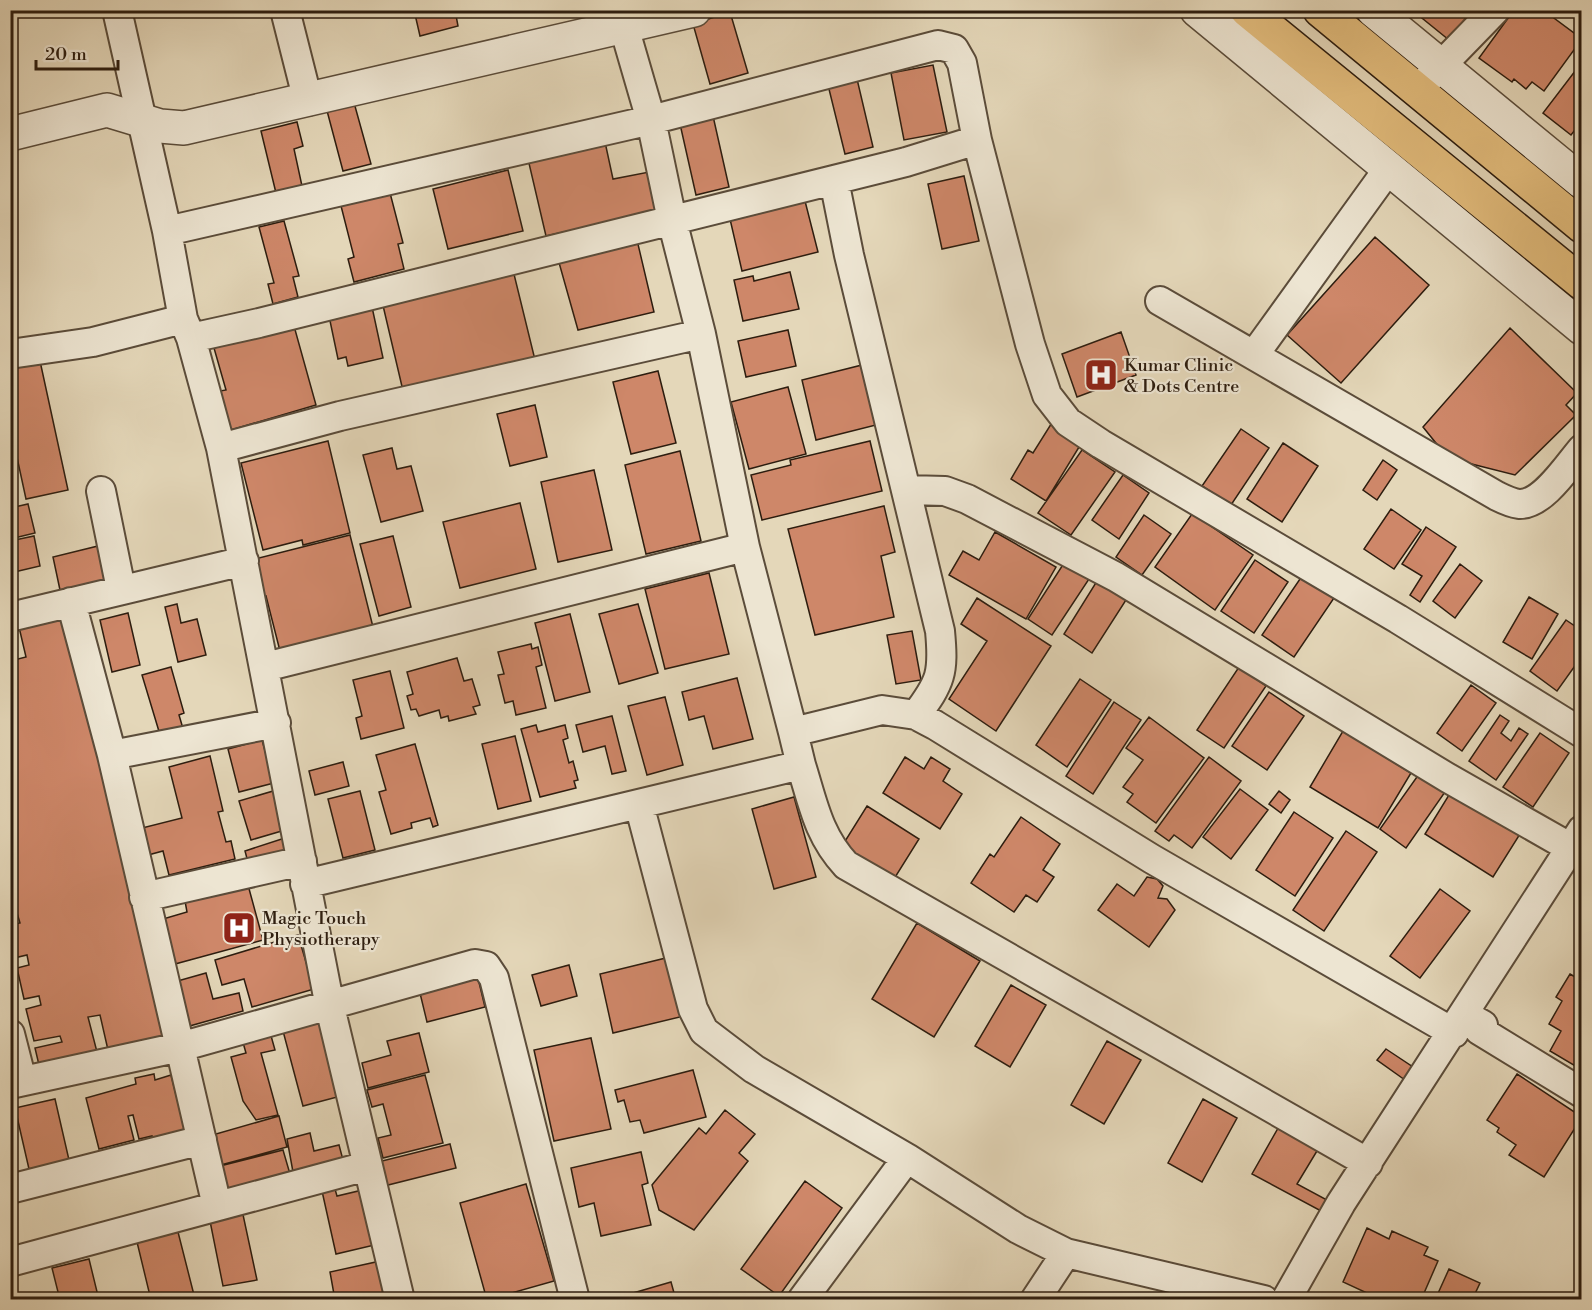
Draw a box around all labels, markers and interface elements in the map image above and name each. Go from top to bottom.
scale bar [36,33,118,71]
text: 20 m [45,43,87,66]
place label: Kumar Clinic & Dots Centre [1124,354,1239,398]
hospital icon: Kumar Clinic & Dots Centre [1083,357,1119,393]
place label: Magic Touch Physiotherapy [262,907,380,951]
hospital icon: Magic Touch Physiotherapy [221,910,257,946]

